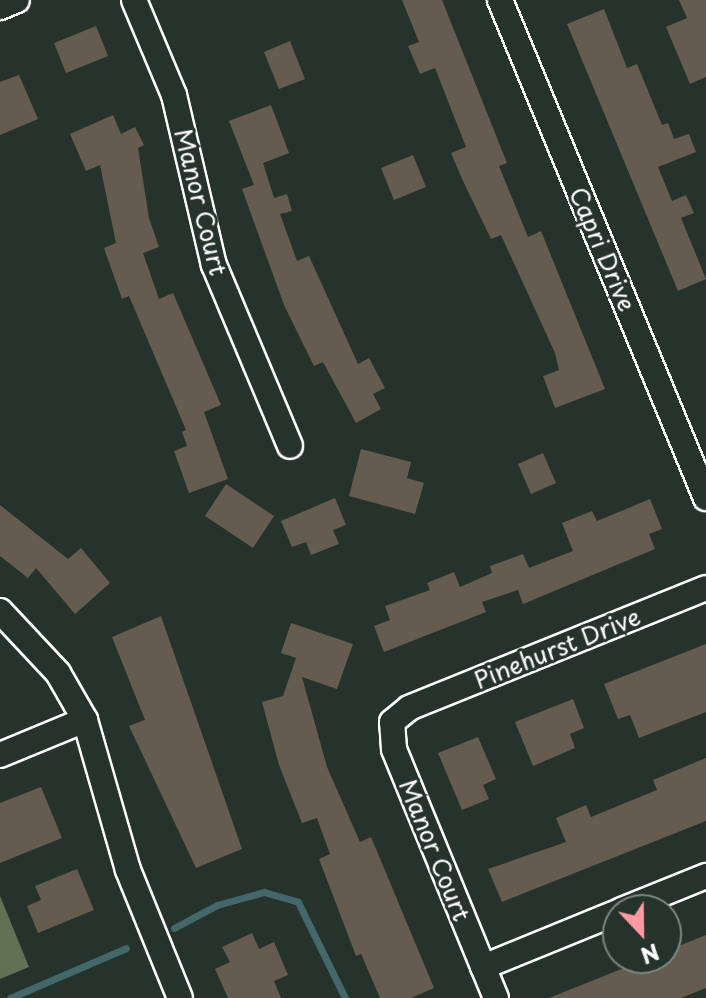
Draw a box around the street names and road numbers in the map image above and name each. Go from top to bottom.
street label: Manor Court [169,125,233,279]
street label: Capri Drive [564,182,642,316]
street label: Pinehurst Drive [469,601,645,695]
street label: Manor Court [393,775,477,925]

